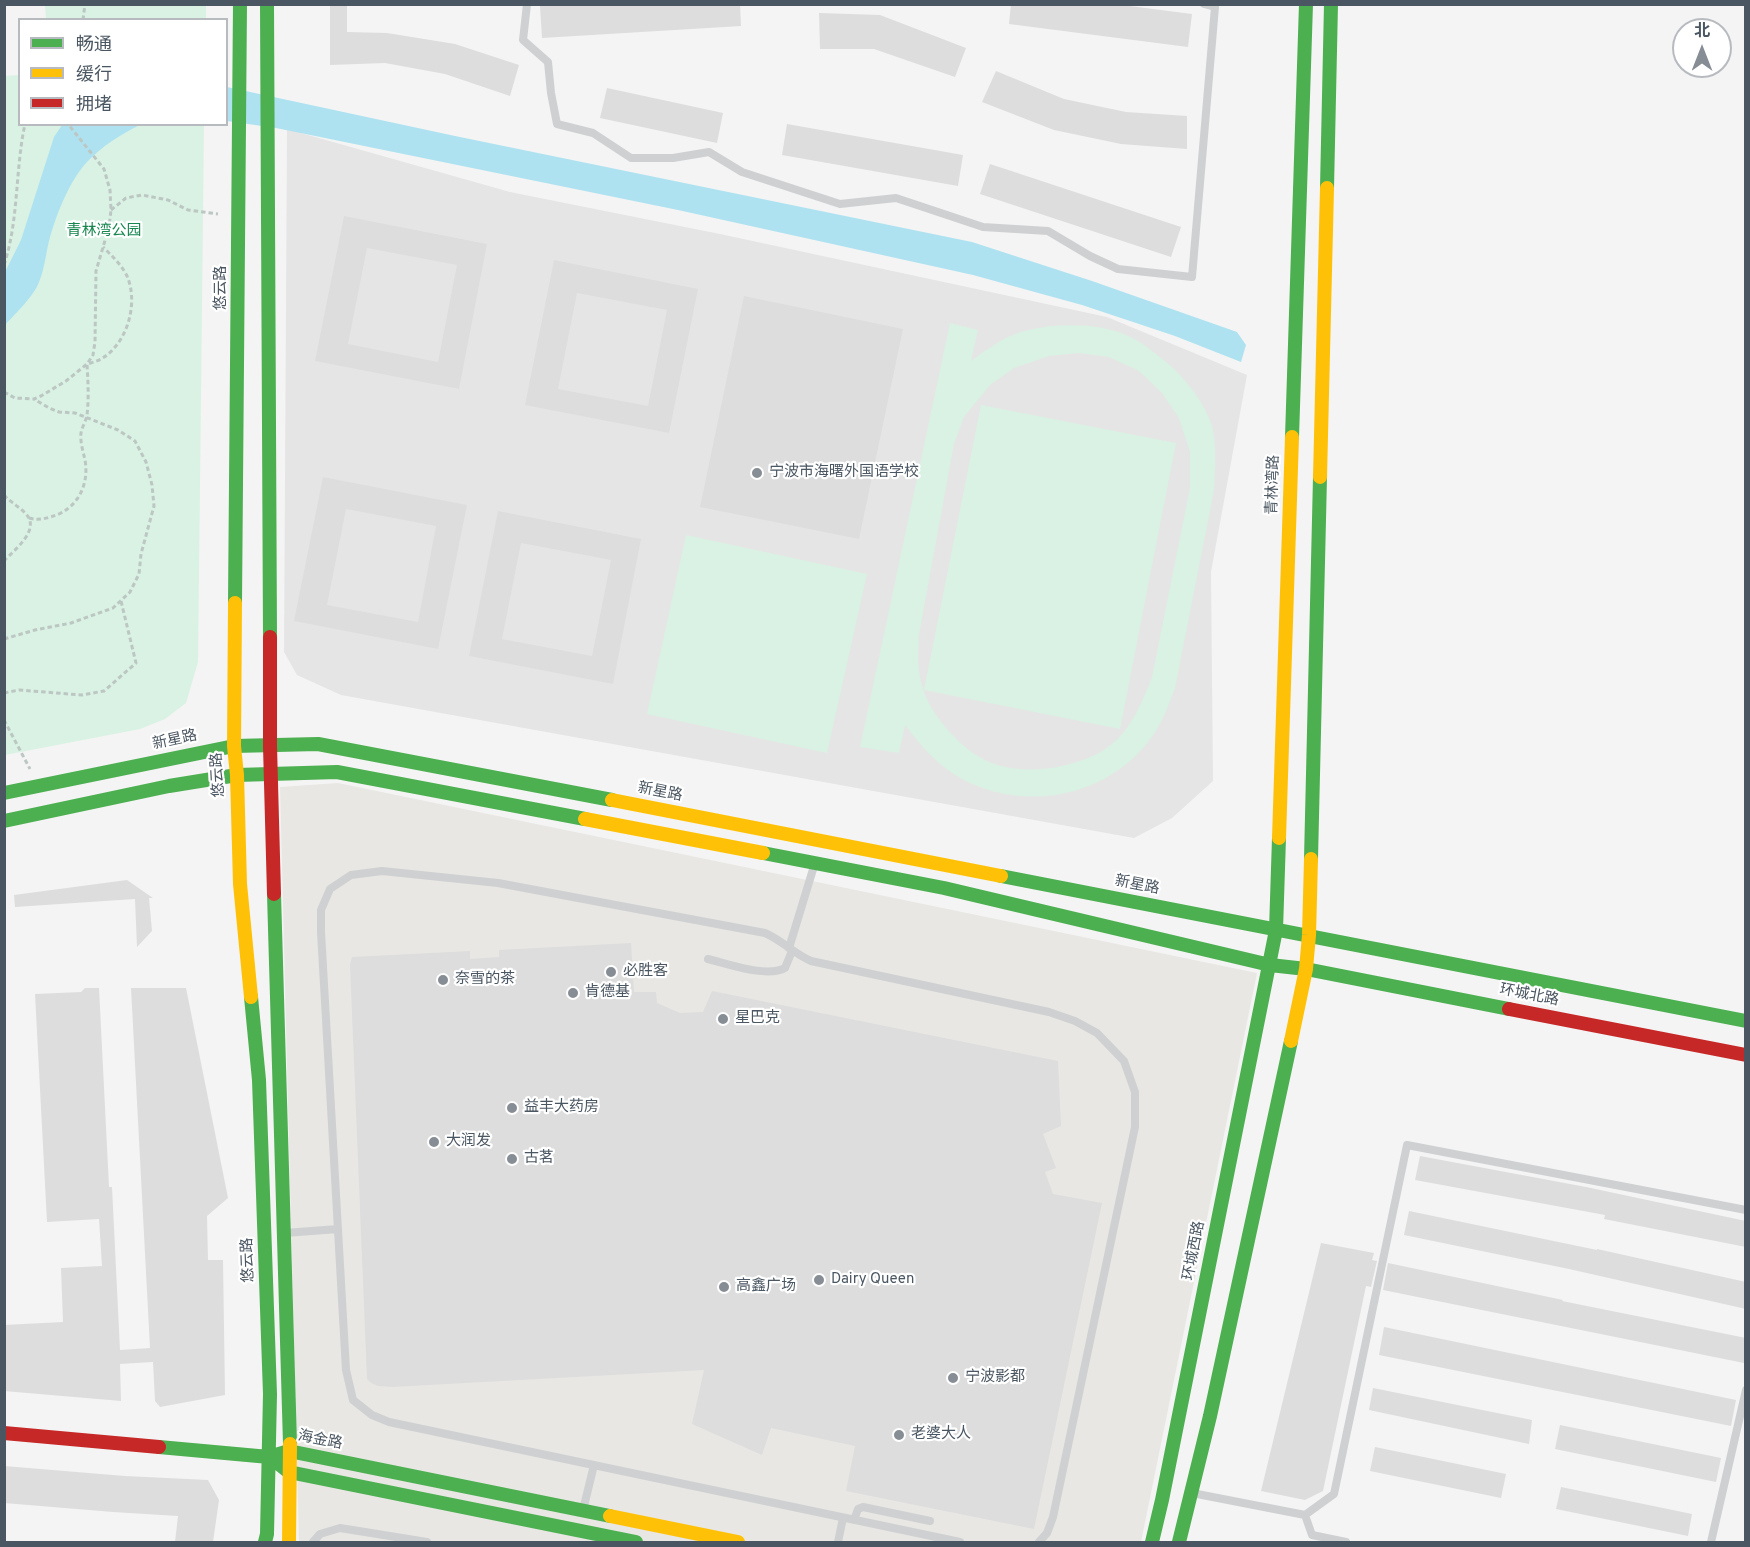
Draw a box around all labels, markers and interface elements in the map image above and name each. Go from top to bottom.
legend [18,18,228,126]
north arrow [1672,18,1732,78]
text: 北 [1694,22,1710,42]
text: 畅通 [76,34,112,57]
text: 缓行 [76,64,112,87]
text: 拥堵 [76,94,112,117]
park label: 青林湾公园 [67,223,141,241]
street label: 悠云路 [213,266,231,310]
street label: 青林湾路 [1264,455,1284,515]
place label: 宁波市海曙外国语学校 [769,464,919,482]
marker: 宁波市海曙外国语学校 [750,466,764,480]
street label: 新星路 [151,728,199,754]
street label: 悠云路 [209,752,229,798]
street label: 新星路 [636,780,684,806]
street label: 新星路 [1113,873,1161,899]
place label: 必胜客 [623,963,668,981]
marker: 必胜客 [604,965,618,979]
place label: 奈雪的茶 [455,971,515,989]
marker: 奈雪的茶 [436,973,450,987]
street label: 环城北路 [1498,981,1560,1011]
place label: 肯德基 [585,984,630,1002]
marker: 肯德基 [566,986,580,1000]
place label: 星巴克 [735,1010,780,1028]
marker: 星巴克 [716,1012,730,1026]
place label: 益丰大药房 [524,1099,599,1117]
marker: 益丰大药房 [505,1101,519,1115]
place label: 大润发 [446,1133,491,1151]
marker: 大润发 [427,1135,441,1149]
place label: 古茗 [524,1150,554,1168]
marker: 古茗 [505,1152,519,1166]
street label: 环城西路 [1180,1220,1210,1282]
street label: 悠云路 [239,1237,259,1283]
place label: Dairy Queen [831,1271,914,1289]
marker: Dairy Queen [812,1273,826,1287]
place label: 高鑫广场 [736,1278,796,1296]
marker: 高鑫广场 [717,1280,731,1294]
place label: 宁波影都 [965,1369,1025,1387]
marker: 宁波影都 [946,1371,960,1385]
place label: 老婆大人 [911,1426,971,1444]
street label: 海金路 [296,1428,344,1454]
marker: 老婆大人 [892,1428,906,1442]

